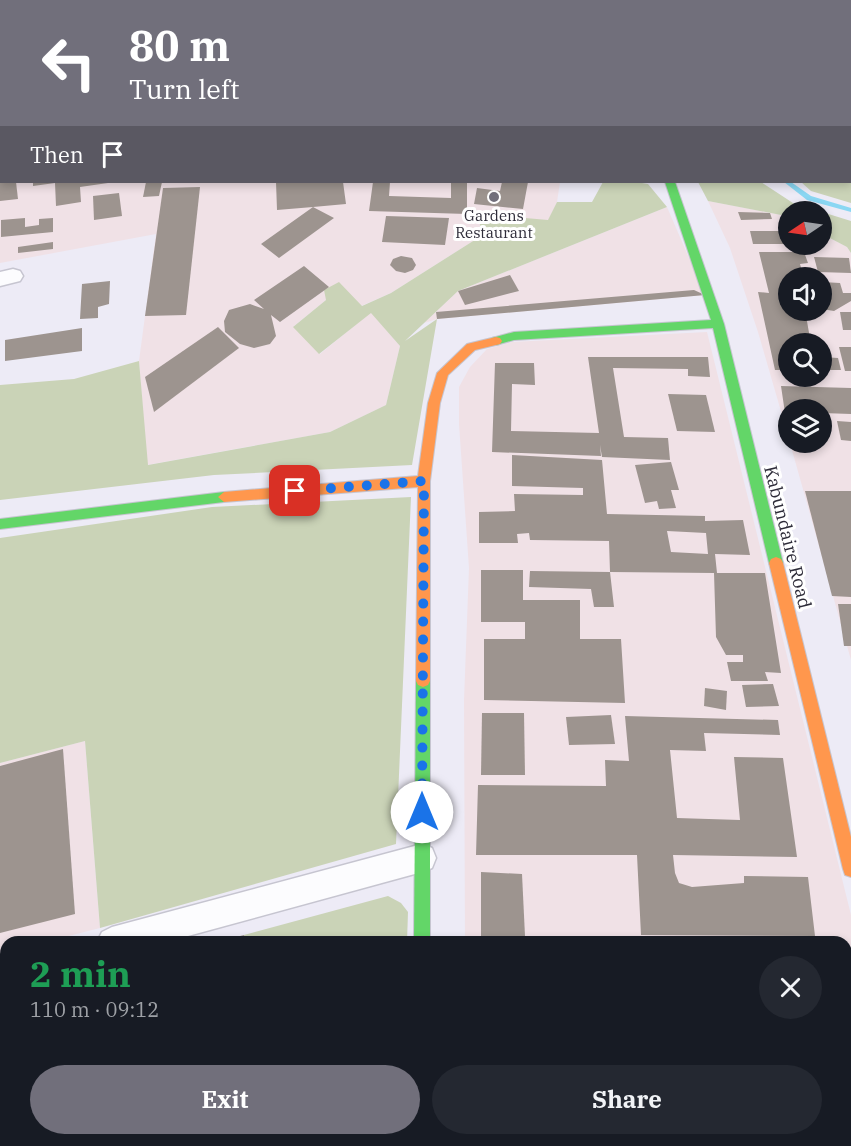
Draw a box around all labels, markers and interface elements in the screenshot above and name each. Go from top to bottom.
text: 80 m [129,18,230,73]
icon: left [30,24,108,102]
text: Turn left [129,71,240,106]
icon: arrive [96,138,129,171]
text: Then [30,140,84,169]
marker: Gardens Restaurant [487,190,501,204]
north arrow [778,201,832,255]
map controls [778,201,832,453]
place label: Gardens Restaurant [455,206,533,242]
button: sound [778,267,832,321]
button: search [778,333,832,387]
button: layers [778,399,832,453]
street label: Kabundaire Road [759,463,817,611]
pin [269,465,320,516]
icon: arrive [278,474,311,507]
position arrow [390,780,454,844]
text: 2 min [30,950,131,997]
button: close [759,956,822,1019]
text: 110 m · 09:12 [30,996,159,1023]
button: Exit [30,1065,420,1134]
button: Share [432,1065,822,1134]

